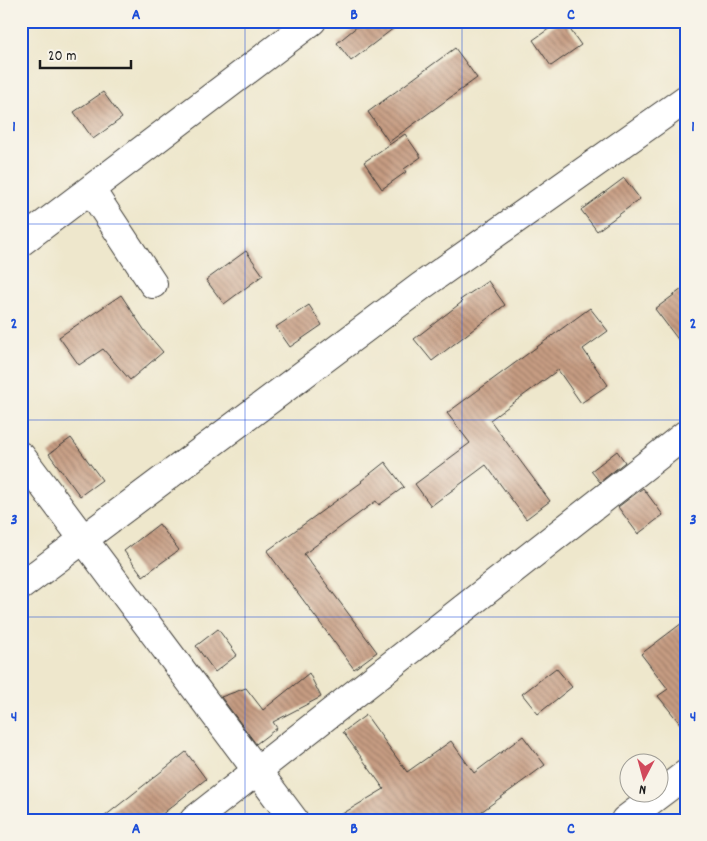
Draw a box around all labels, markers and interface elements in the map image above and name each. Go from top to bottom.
text: A [132,4,141,27]
text: B [350,4,358,27]
text: C [567,4,575,27]
scale bar [40,38,131,70]
text: 20 m [48,46,76,68]
text: 1 [12,116,16,139]
text: 1 [691,116,695,139]
text: 2 [11,313,18,336]
text: 2 [690,313,697,336]
text: 3 [10,509,18,532]
text: 3 [689,509,697,532]
text: 4 [11,706,17,729]
text: 4 [690,706,696,729]
north arrow [620,754,670,804]
text: N [638,779,647,799]
text: A [132,818,141,841]
text: B [350,818,358,841]
text: C [567,818,575,841]

